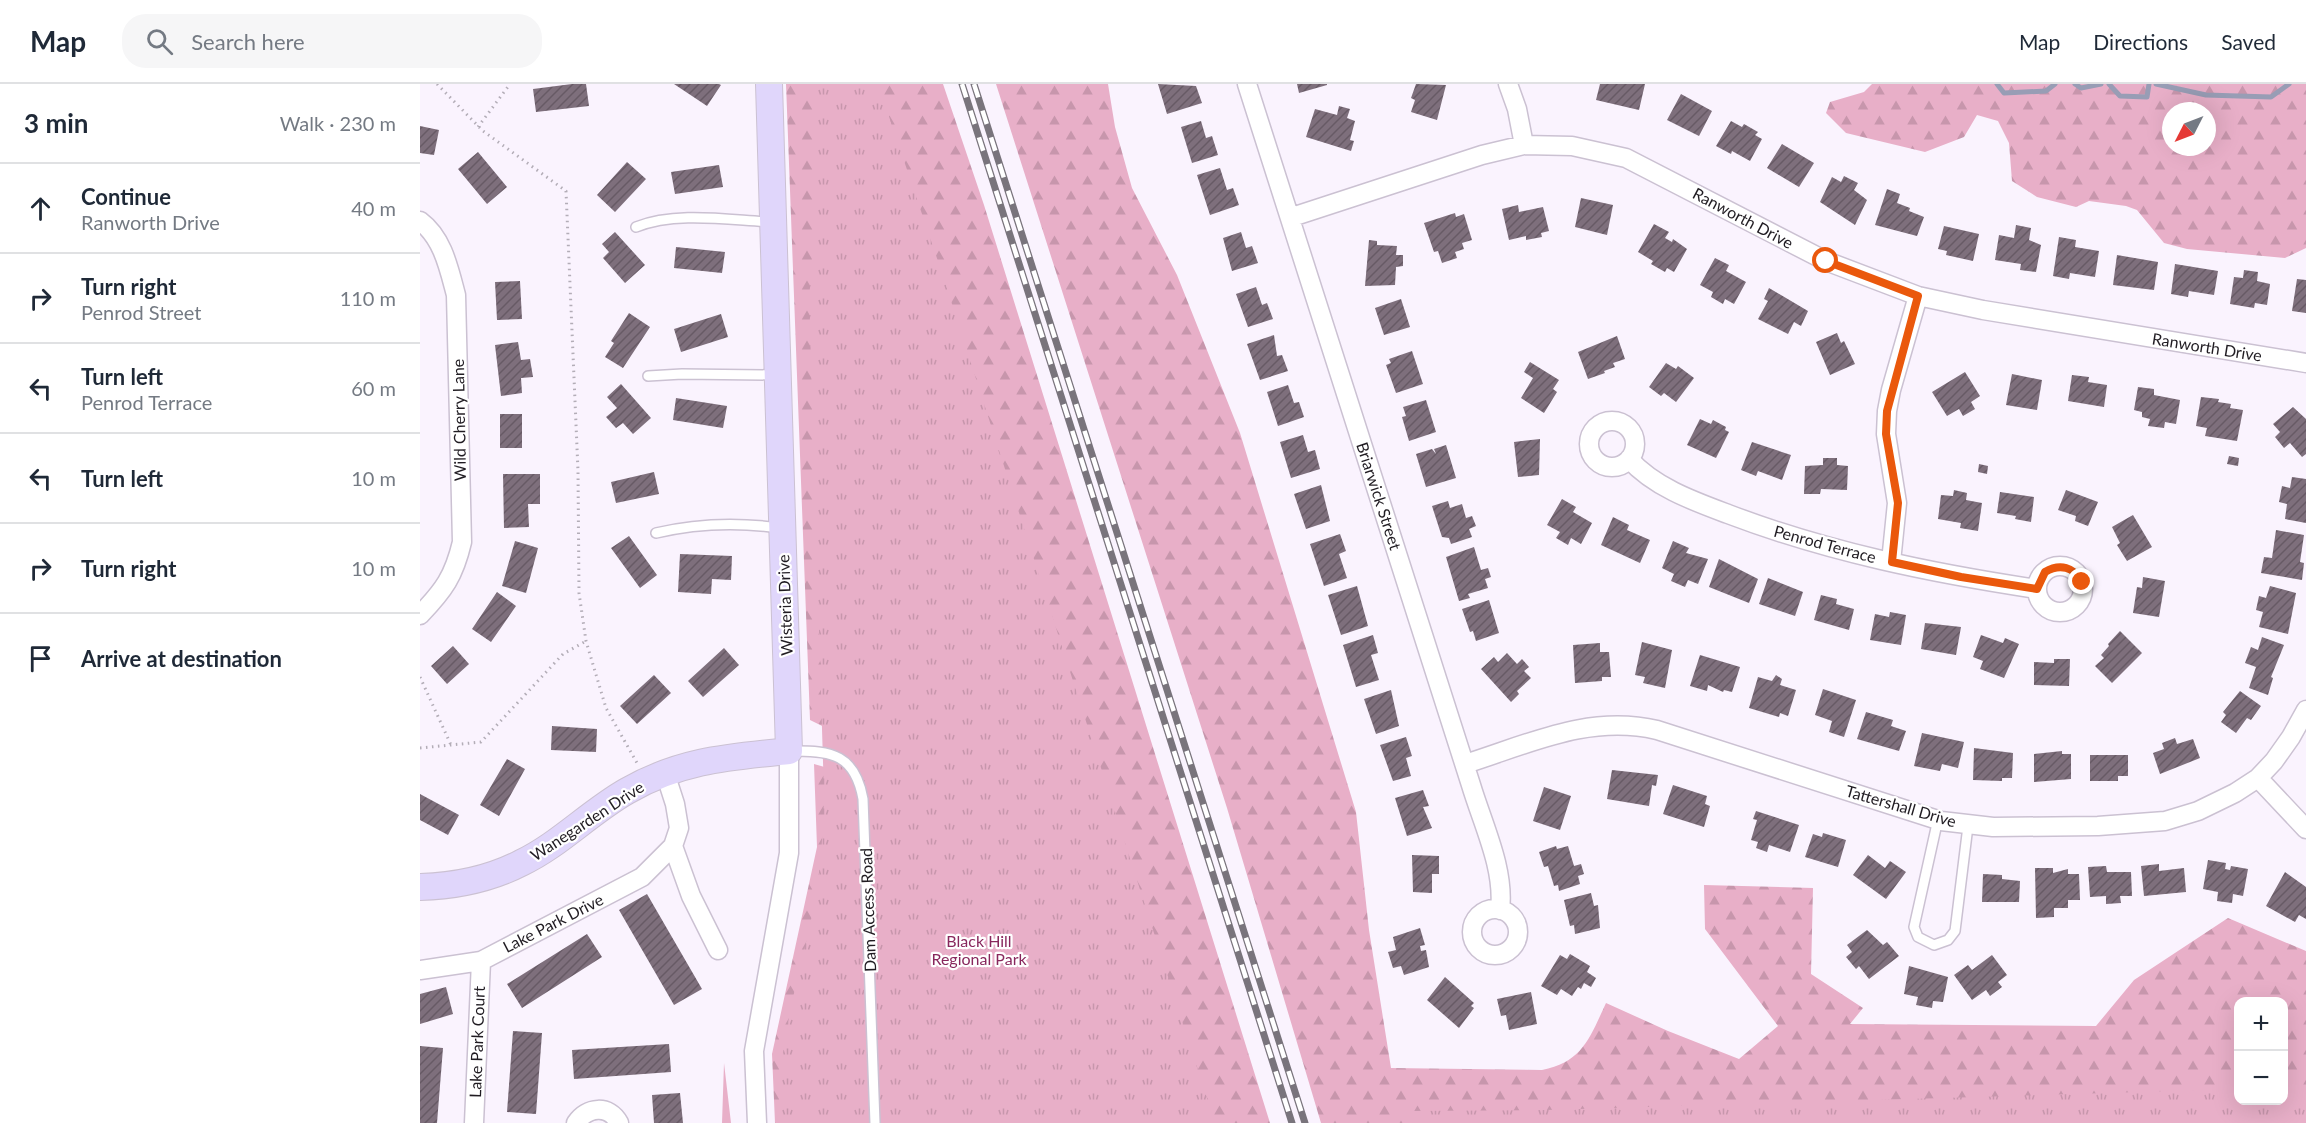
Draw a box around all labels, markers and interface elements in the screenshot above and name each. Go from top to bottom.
search box [122,14,542,68]
text: Map [30,24,86,58]
icon: search [143,25,176,58]
text: Search here [191,28,305,55]
text: Map [2019,29,2060,54]
text: Directions [2093,29,2188,54]
text: Saved [2221,29,2276,54]
north arrow [2162,102,2216,156]
text: 3 min [24,107,88,139]
text: Walk · 230 m [280,111,396,135]
text: Continue [81,183,171,210]
street label: Ranworth Drive [1690,183,1797,252]
icon: ahead [24,192,57,225]
text: 40 m [351,196,396,220]
text: Ranworth Drive [81,210,220,234]
route start [1812,247,1838,273]
text: Turn right [81,273,176,300]
icon: right [24,282,57,315]
text: 110 m [340,286,396,310]
text: Penrod Street [81,300,201,324]
street label: Ranworth Drive [2151,328,2263,365]
street label: Wild Cherry Lane [448,359,469,481]
text: Turn left [81,363,163,390]
icon: left [24,372,57,405]
text: 60 m [351,376,396,400]
text: Penrod Terrace [81,390,212,414]
street label: Briarwick Street [1353,440,1406,552]
icon: left [24,462,57,495]
text: Turn left [81,465,163,492]
text: 10 m [351,466,396,490]
street label: Penrod Terrace [1772,521,1878,566]
icon: right [24,552,57,585]
street label: Wisteria Drive [773,554,796,656]
text: Turn right [81,555,176,582]
text: 10 m [351,556,396,580]
route end [2068,568,2094,594]
icon: arrive [24,642,57,675]
text: Arrive at destination [81,645,282,672]
street label: Wanegarden Drive [526,777,647,864]
street label: Tattershall Drive [1844,781,1959,830]
street label: Dam Access Road [856,848,879,972]
street label: Lake Park Drive [500,889,606,956]
park label: Black Hill Regional Park [931,931,1027,968]
street label: Lake Park Court [465,986,488,1098]
map controls [2234,997,2288,1105]
button: + [2234,997,2288,1051]
button: − [2234,1051,2288,1105]

